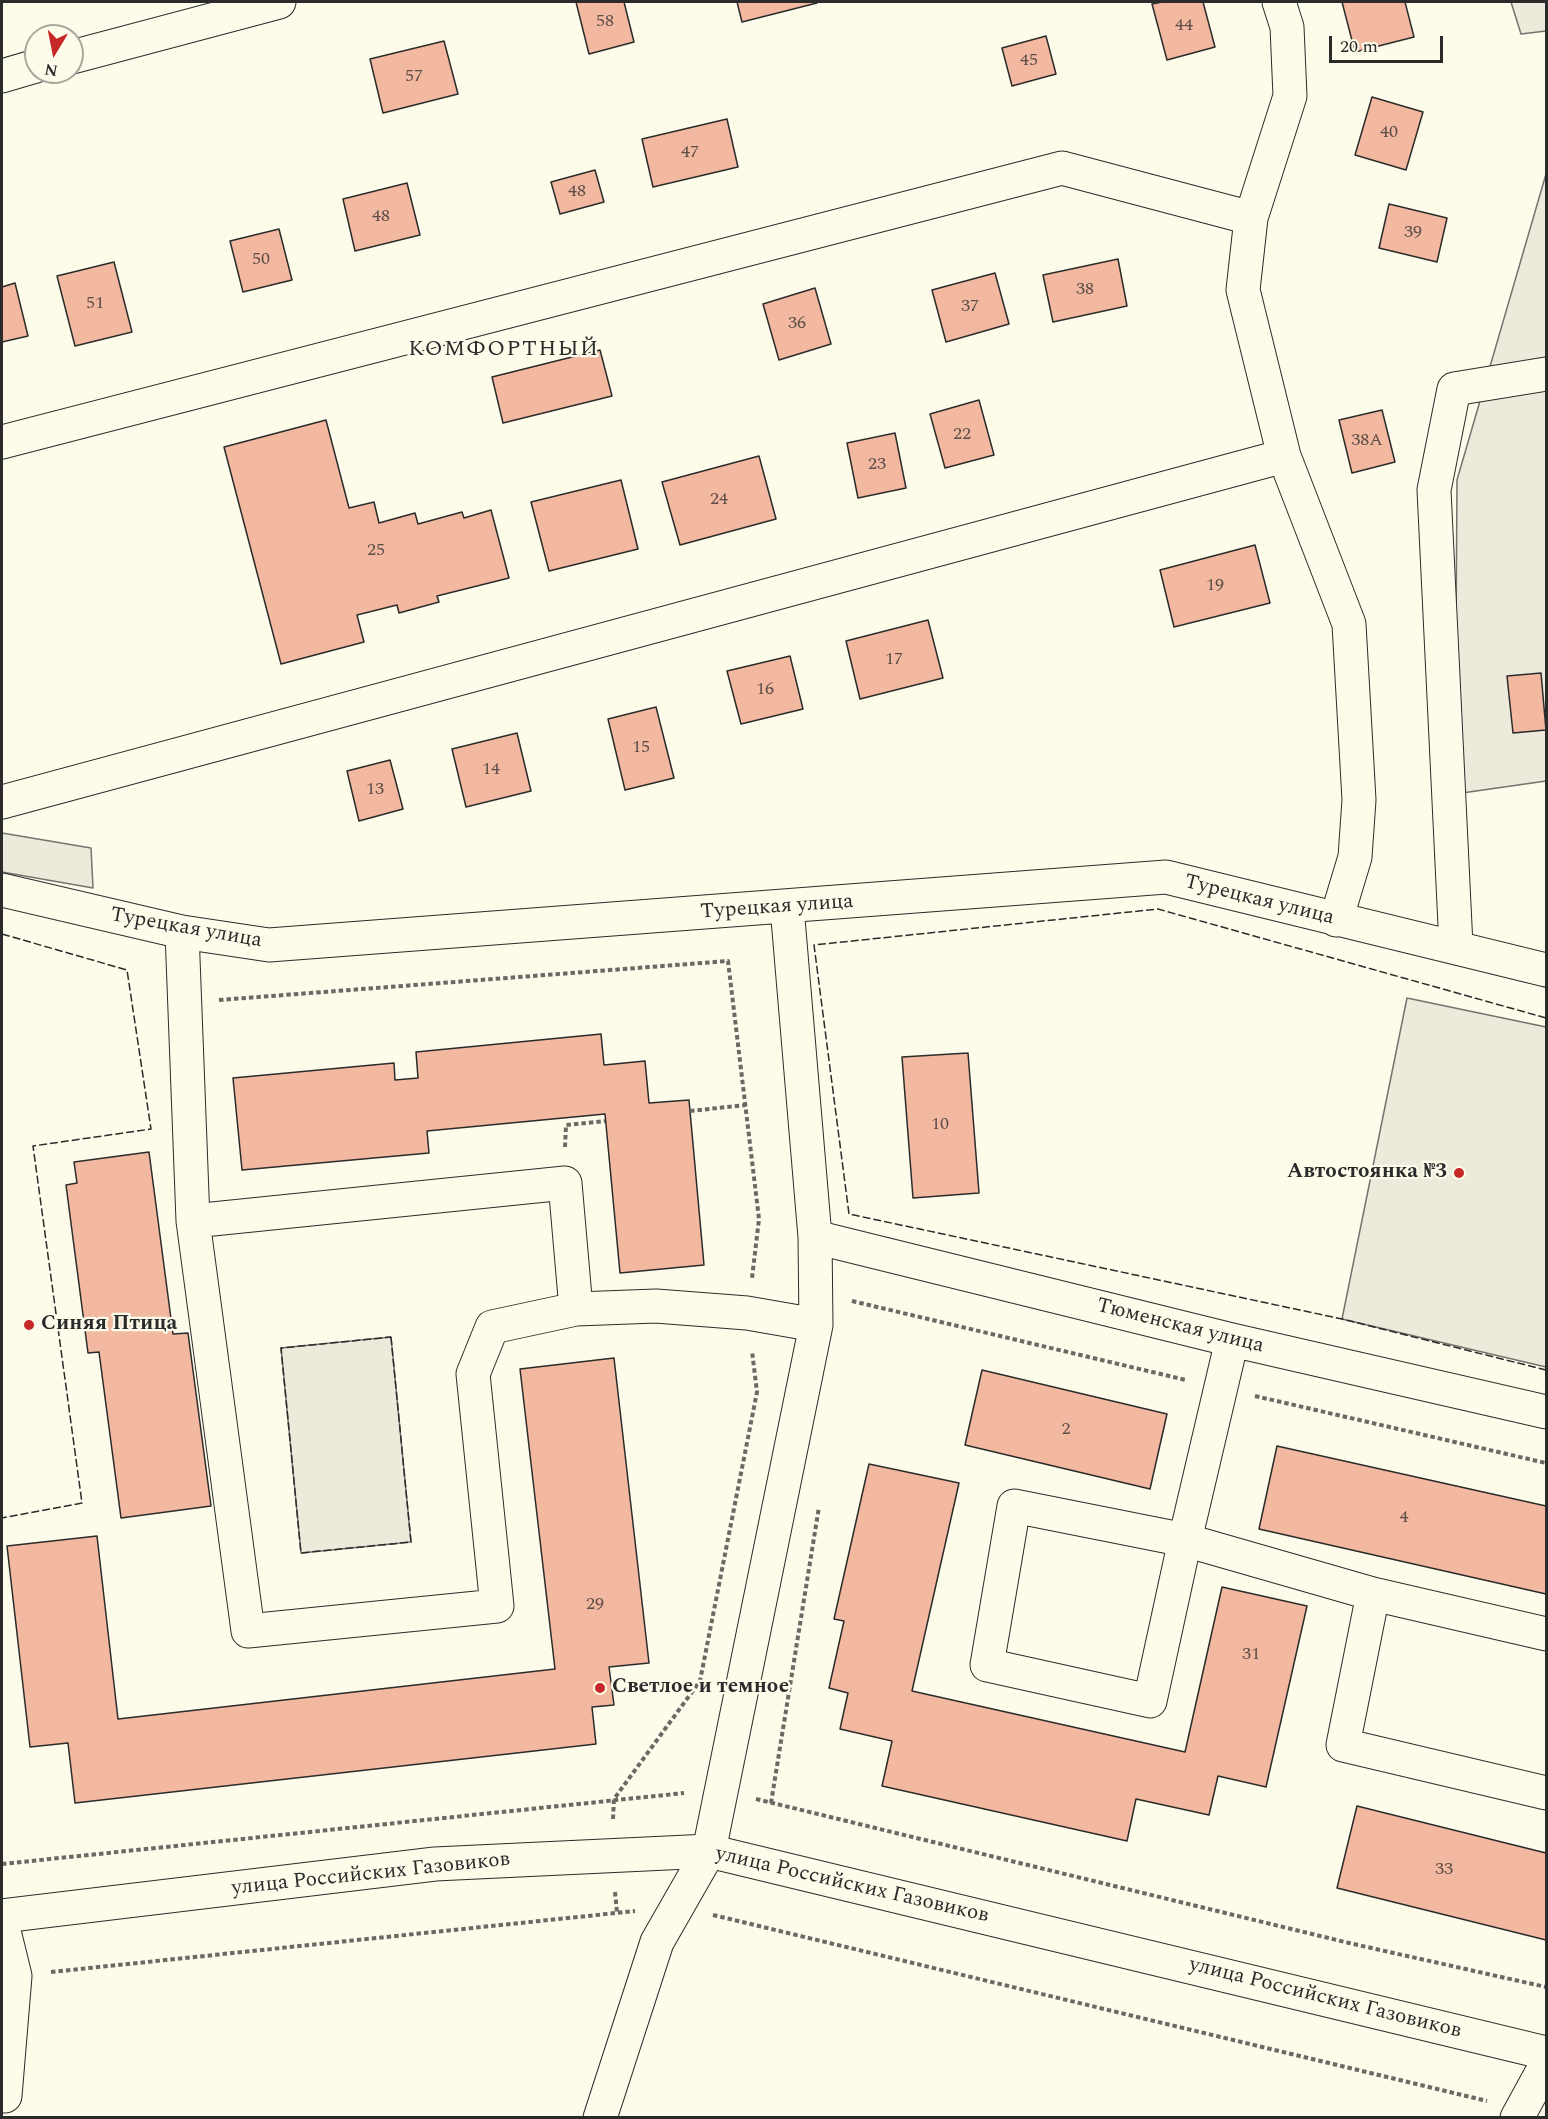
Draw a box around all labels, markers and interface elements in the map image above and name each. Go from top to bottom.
house number: 58 [596,11,614,33]
house number: 44 [1175,15,1193,37]
north arrow [24,24,84,84]
scale bar [1332,24,1446,62]
text: 20 m [1340,33,1378,60]
house number: 45 [1020,50,1038,72]
text: N [43,57,60,83]
house number: 57 [405,66,423,88]
house number: 40 [1380,122,1398,144]
house number: 47 [681,142,699,164]
house number: 48 [568,181,586,203]
house number: 48 [372,206,390,228]
house number: 39 [1404,222,1422,244]
house number: 50 [252,249,270,271]
house number: 38 [1076,279,1094,301]
house number: 51 [86,293,104,315]
house number: 37 [961,296,979,318]
house number: 36 [788,313,806,335]
district label: КОМФОРТНЫЙ [408,338,600,364]
house number: 22 [953,424,971,446]
house number: 38А [1351,430,1383,452]
house number: 23 [868,454,886,476]
house number: 24 [710,489,728,511]
house number: 25 [367,540,385,562]
house number: 19 [1206,575,1224,597]
house number: 17 [885,649,903,671]
house number: 16 [756,679,774,701]
house number: 15 [632,737,650,759]
house number: 14 [482,759,500,781]
house number: 13 [366,779,384,801]
street label: Турецкая улица [1181,870,1337,932]
street label: Турецкая улица [700,890,854,926]
street label: Турецкая улица [108,903,264,955]
house number: 10 [931,1114,949,1136]
place label: Автостоянка №3 [1287,1160,1447,1186]
marker: Автостоянка №3 [1452,1166,1466,1180]
street label: Тюменская улица [1094,1294,1266,1360]
place label: Синяя Птица [41,1312,177,1338]
marker: Синяя Птица [22,1318,36,1332]
house number: 2 [1062,1419,1070,1441]
house number: 4 [1400,1507,1408,1529]
house number: 29 [586,1594,604,1616]
house number: 31 [1242,1644,1260,1666]
place label: Светлое и темное [612,1675,789,1701]
marker: Светлое и темное [593,1681,607,1695]
street label: улица Российских Газовиков [713,1842,991,1930]
street label: улица Российских Газовиков [231,1848,511,1902]
house number: 33 [1435,1859,1453,1881]
street label: улица Российских Газовиков [1186,1953,1464,2045]

